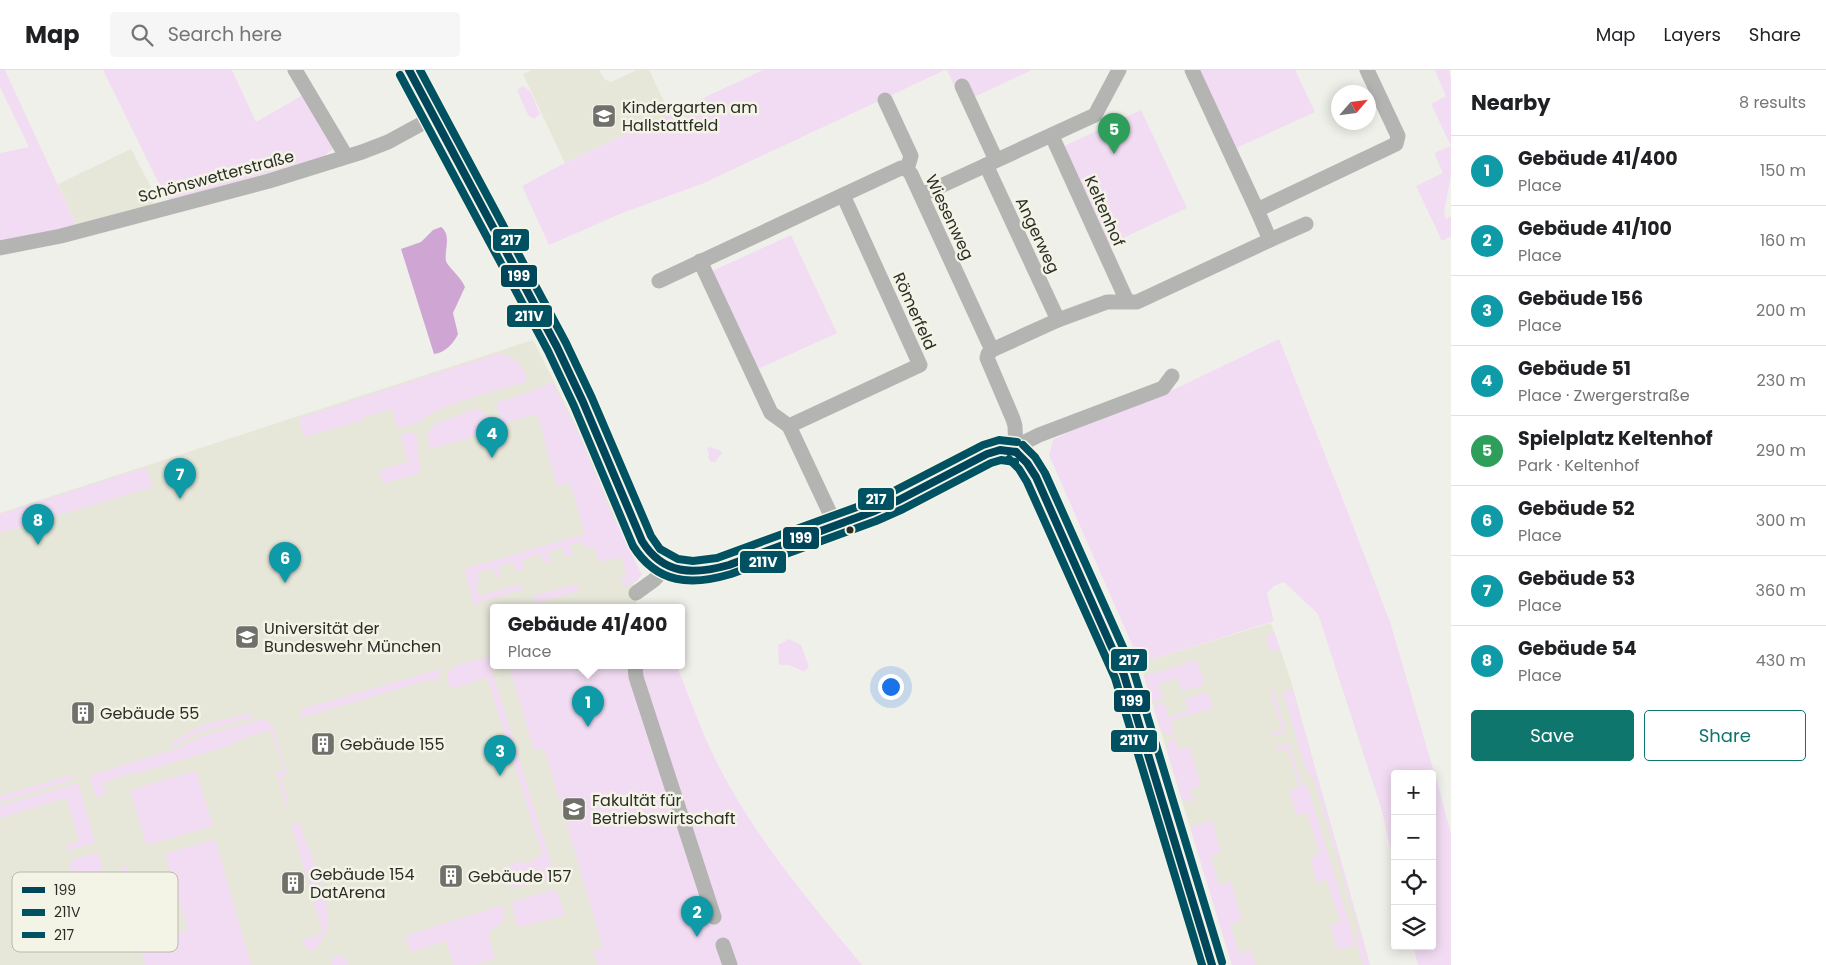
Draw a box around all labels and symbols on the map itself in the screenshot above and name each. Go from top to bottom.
north arrow [1331,85,1376,130]
place label: Kindergarten am Hallstattfeld [622,96,758,137]
school or university icon: Kindergarten am Hallstattfeld [591,103,617,129]
pin: 5 [1098,113,1130,154]
street label: Schönswetterstraße [136,145,297,208]
street label: Wiesenweg [920,171,979,264]
street label: Keltenhof [1079,172,1130,250]
street label: Angerweg [1010,193,1065,277]
line badge: 217 [492,228,530,252]
text: 217 [501,230,522,250]
line badge: 199 [500,264,538,288]
text: 199 [508,266,530,286]
street label: Römerfeld [887,269,942,353]
line badge: 211V [506,304,553,328]
text: 211V [515,306,544,326]
pin: 4 [476,417,508,458]
pin: 7 [164,458,196,499]
line badge: 217 [857,487,895,511]
text: 217 [866,489,887,509]
pin: 8 [22,504,54,545]
unlabelled marker [845,525,855,535]
line badge: 199 [782,526,820,550]
text: 199 [790,528,812,548]
pin: 6 [269,542,301,583]
line badge: 211V [739,550,787,574]
text: 211V [749,552,778,572]
place label: Universität der Bundeswehr München [264,617,441,658]
school or university icon: Universität der Bundeswehr München [234,624,260,650]
line badge: 217 [1110,648,1148,672]
text: 217 [1119,650,1140,670]
your location [878,674,904,700]
pin: 1 [572,686,604,727]
line badge: 199 [1113,689,1151,713]
text: 199 [1121,691,1143,711]
building icon: Gebäude 55 [70,700,96,726]
place label: Gebäude 55 [100,702,199,725]
line badge: 211V [1110,729,1158,753]
text: 211V [1120,730,1149,750]
building icon: Gebäude 155 [310,731,336,757]
place label: Gebäude 155 [340,733,444,756]
pin: 3 [484,735,516,776]
place label: Fakultät für Betriebswirtschaft [592,789,736,830]
school or university icon: Fakultät für Betriebswirtschaft [561,796,587,822]
place label: Gebäude 154 DatArena [310,863,414,904]
building icon: Gebäude 157 [438,863,464,889]
place label: Gebäude 157 [468,865,571,888]
building icon: Gebäude 154 DatArena [280,870,306,896]
legend [12,872,178,952]
text: 199 [54,880,76,900]
pin: 2 [681,896,713,937]
text: 211V [54,902,81,922]
text: 217 [54,925,75,945]

